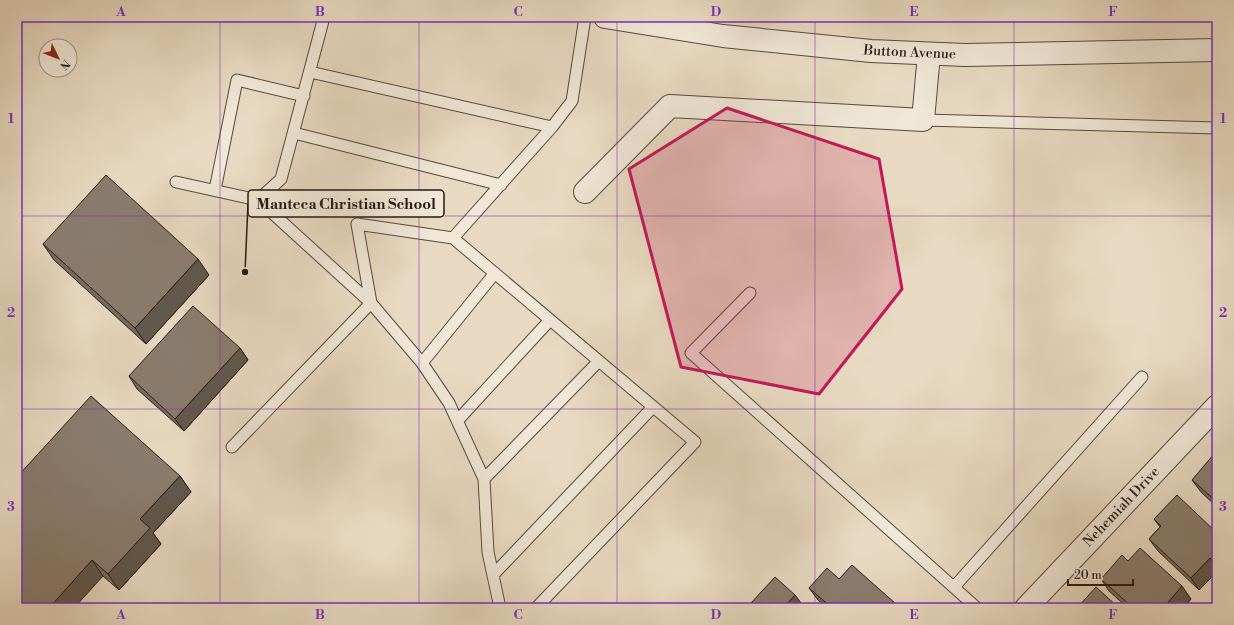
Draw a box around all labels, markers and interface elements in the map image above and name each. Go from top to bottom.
text: A [115,4,126,20]
text: B [315,4,325,20]
text: C [513,4,523,20]
text: D [711,4,721,20]
text: E [909,4,919,20]
text: F [1108,4,1118,20]
north arrow [38,38,78,78]
street label: Button Avenue [861,41,956,64]
text: N [56,56,73,72]
text: 1 [8,111,15,127]
text: 1 [1220,111,1227,127]
callout: Manteca Christian School [248,190,444,217]
text: Manteca Christian School [256,195,436,214]
text: 2 [7,305,15,321]
text: 2 [1219,305,1227,321]
street label: Nehemiah Drive [1079,463,1164,551]
text: 3 [7,499,15,515]
text: 3 [1219,499,1227,515]
scale bar [1068,561,1133,587]
text: 20 m [1074,568,1102,583]
text: A [115,607,126,623]
text: B [315,607,325,623]
text: C [513,607,523,623]
text: D [711,607,721,623]
text: E [909,607,919,623]
text: F [1108,607,1118,623]

